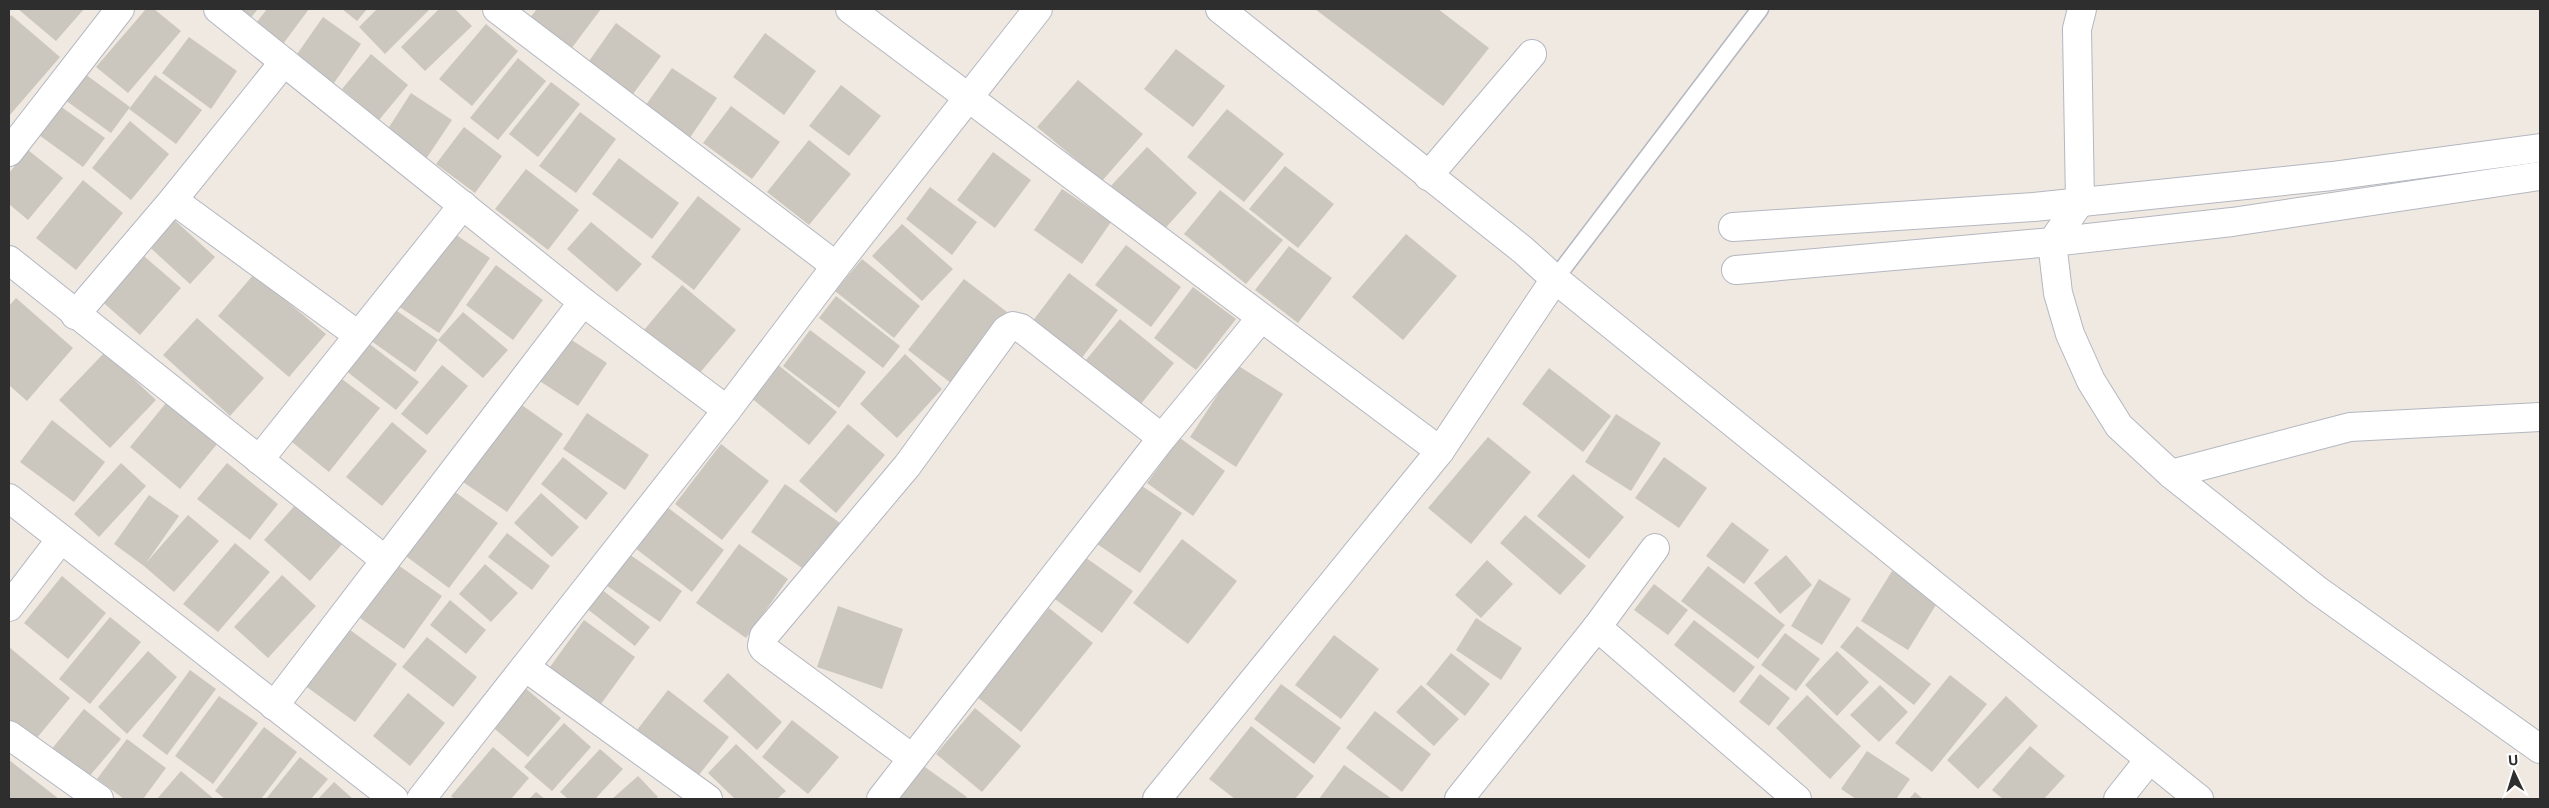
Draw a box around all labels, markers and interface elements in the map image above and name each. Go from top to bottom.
north arrow [2489,748,2539,798]
text: U [2507,750,2519,769]

